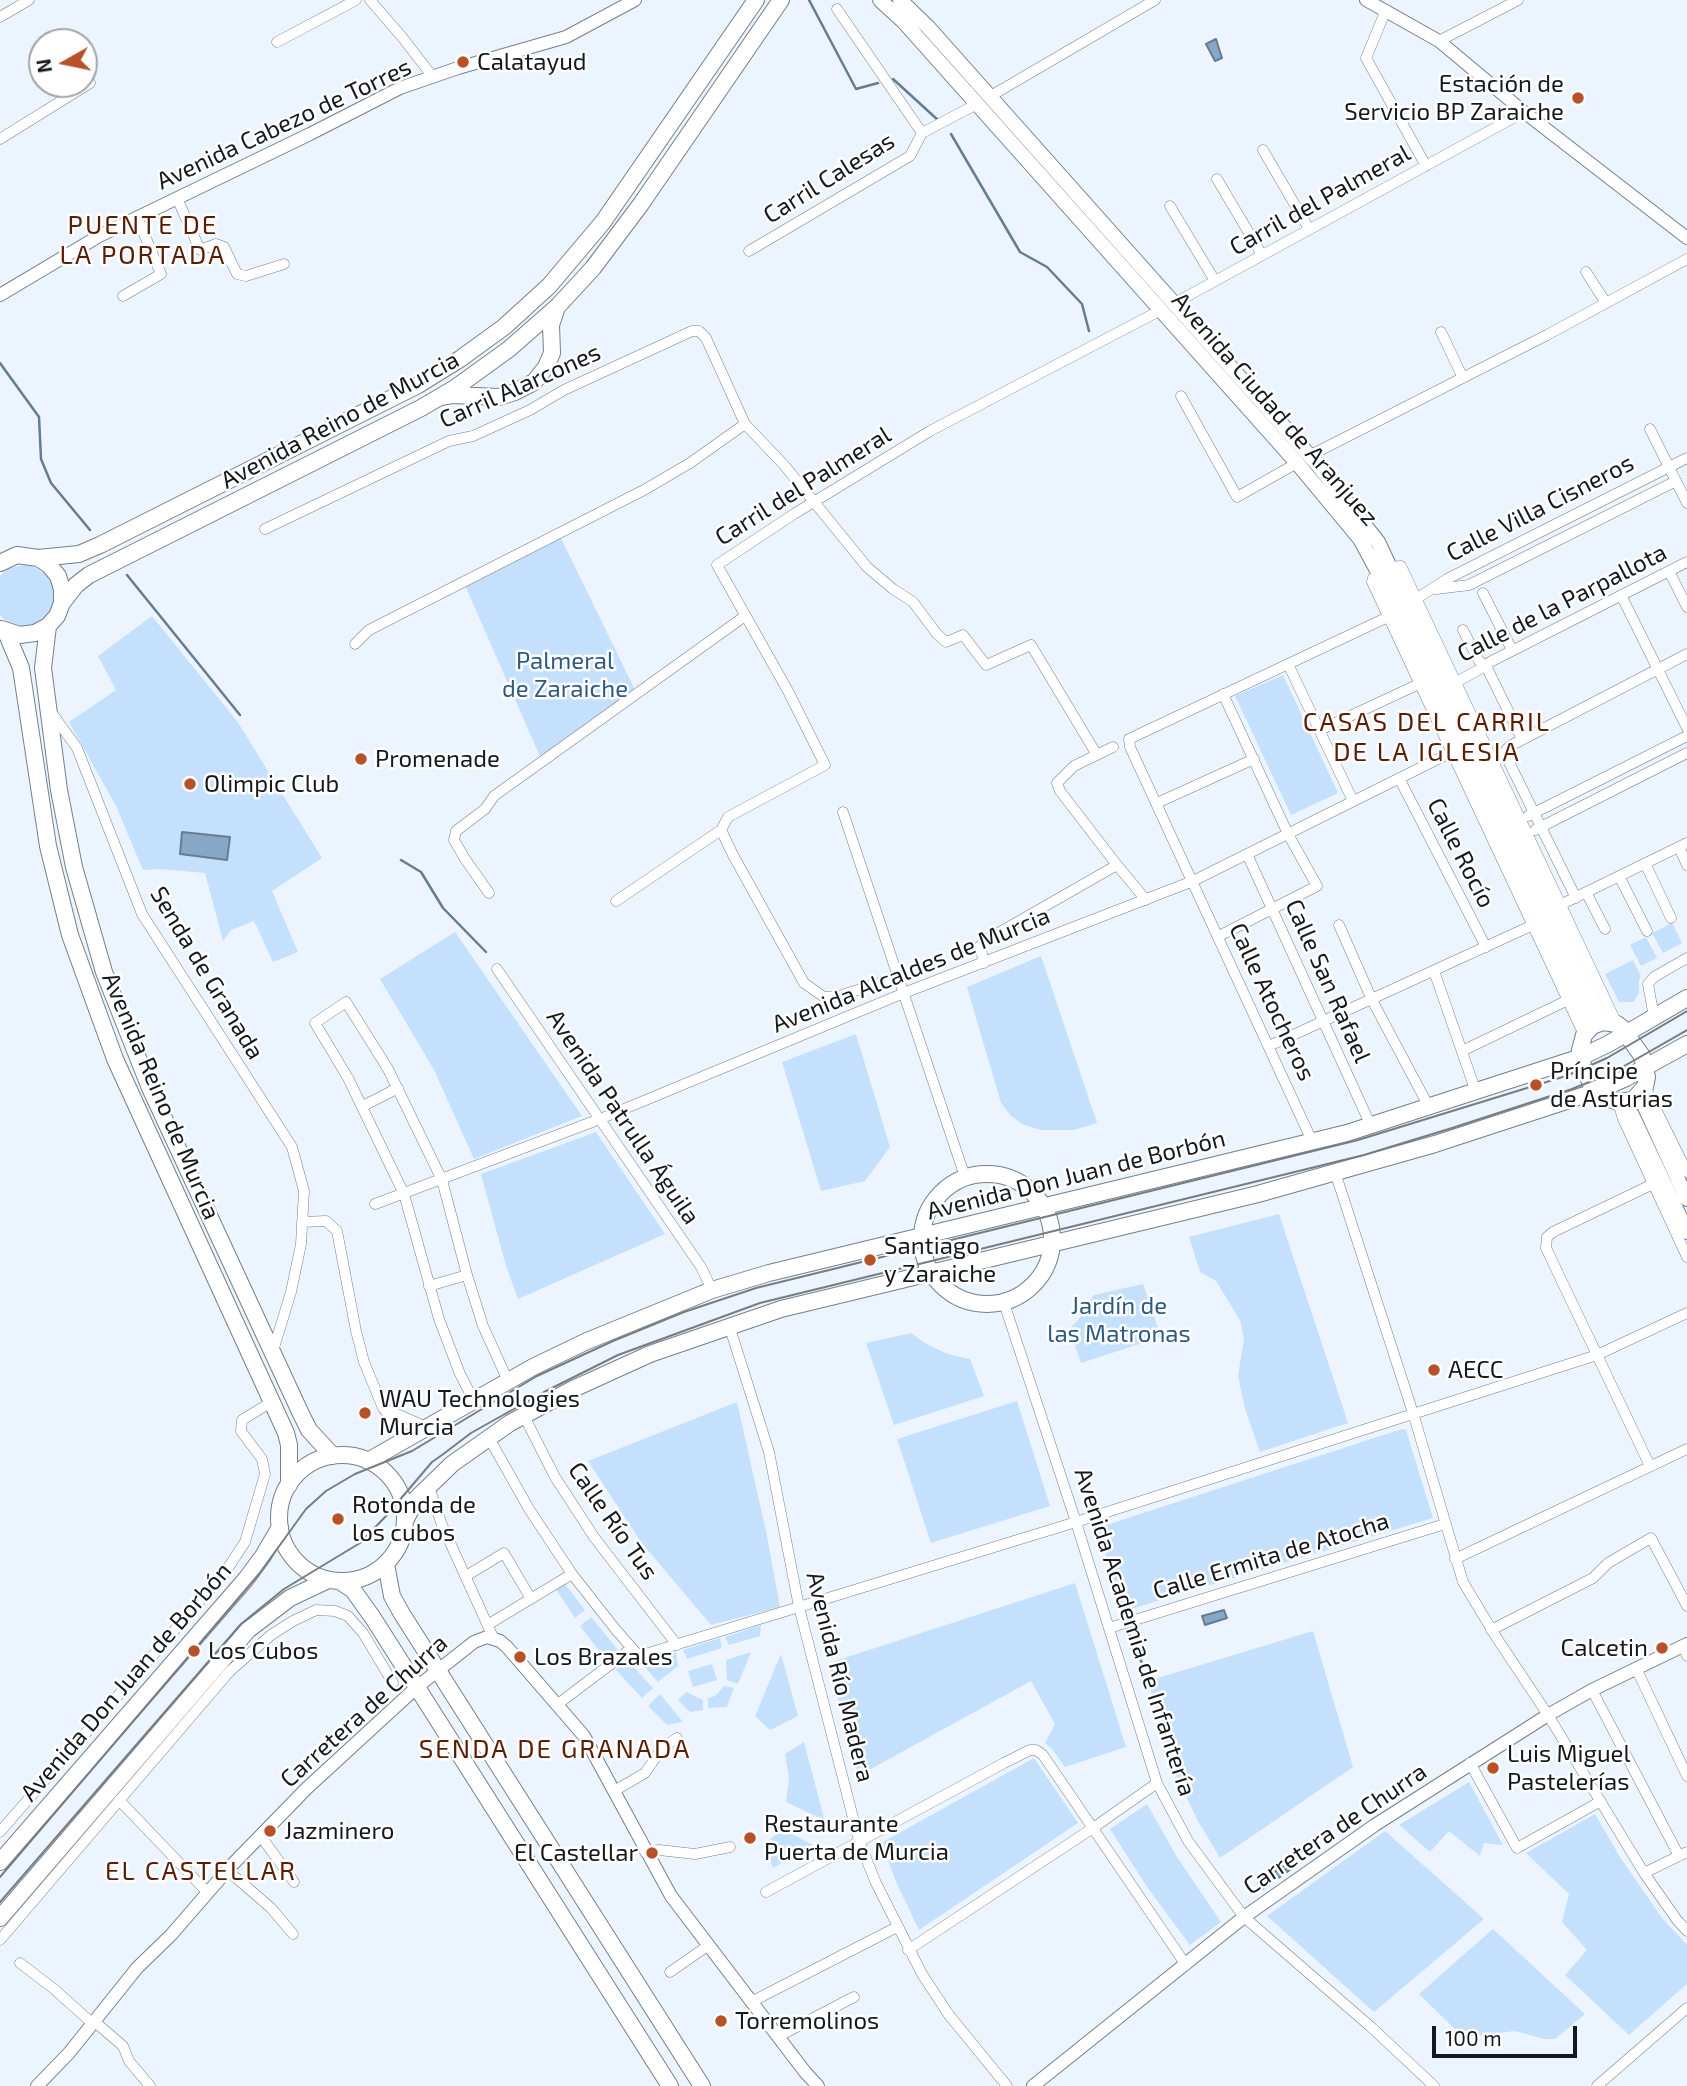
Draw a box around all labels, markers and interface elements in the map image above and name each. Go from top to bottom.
north arrow [28,28,98,98]
place label: Calatayud [477,48,587,76]
street label: Avenida Cabezo de Torres [152,52,416,196]
marker: Calatayud [455,54,471,70]
text: N [31,57,56,75]
place label: Estación de Servicio BP Zaraiche [1344,70,1564,126]
marker: Estación de Servicio BP Zaraiche [1570,90,1586,106]
street label: Carril Calesas [758,126,900,230]
street label: Carril del Palmeral [1225,138,1415,262]
district label: PUENTE DE LA PORTADA [61,209,225,270]
street label: Avenida Ciudad de Aranjuez [1166,286,1384,532]
street label: Carril Alarcones [435,338,605,434]
street label: Avenida Reino de Murcia [216,345,464,495]
street label: Carril del Palmeral [710,420,896,552]
street label: Calle Villa Cisneros [1441,448,1639,568]
street label: Calle de la Parpallota [1452,538,1672,668]
park label: Palmeral de Zaraiche [502,647,628,703]
district label: CASAS DEL CARRIL DE LA IGLESIA [1305,706,1549,768]
place label: Promenade [375,745,500,773]
marker: Promenade [353,751,369,767]
place label: Olimpic Club [204,770,339,798]
marker: Olimpic Club [182,776,198,792]
street label: Calle Rocío [1421,793,1501,913]
street label: Senda de Granada [144,881,270,1065]
street label: Calle San Rafael [1279,895,1377,1067]
street label: Avenida Alcaldes de Murcia [768,901,1054,1039]
street label: Calle Atocheros [1223,919,1321,1085]
street label: Avenida Reino de Murcia [96,968,226,1224]
street label: Avenida Patrulla Águila [540,1004,706,1230]
place label: Príncipe de Asturias [1550,1057,1673,1113]
marker: Príncipe de Asturias [1528,1077,1544,1093]
street label: Avenida Don Juan de Borbón [924,1124,1228,1226]
place label: Santiago y Zaraiche [884,1232,996,1288]
marker: Santiago y Zaraiche [862,1252,878,1268]
park label: Jardín de las Matronas [1047,1292,1191,1348]
place label: AECC [1448,1356,1503,1384]
marker: AECC [1426,1362,1442,1378]
place label: WAU Technologies Murcia [379,1385,580,1441]
marker: WAU Technologies Murcia [357,1405,373,1421]
street label: Calle Río Tus [562,1457,664,1585]
street label: Avenida Academia de Infantería [1068,1464,1202,1800]
place label: Rotonda de los cubos [352,1491,476,1547]
street label: Calle Ermita de Atocha [1149,1506,1393,1606]
marker: Rotonda de los cubos [330,1511,346,1527]
street label: Avenida Don Juan de Borbón [15,1557,237,1807]
street label: Avenida Río Madera [800,1569,880,1785]
street label: Carretera de Churra [275,1629,453,1793]
place label: Calcetin [1561,1634,1648,1662]
place label: Los Cubos [208,1637,318,1665]
marker: Calcetin [1654,1640,1670,1656]
marker: Los Cubos [186,1643,202,1659]
place label: Los Brazales [534,1643,673,1671]
marker: Los Brazales [512,1649,528,1665]
district label: SENDA DE GRANADA [421,1733,689,1765]
place label: Luis Miguel Pastelerías [1507,1740,1631,1796]
street label: Carretera de Churra [1238,1757,1432,1901]
marker: Luis Miguel Pastelerías [1485,1760,1501,1776]
place label: Restaurante Puerta de Murcia [764,1810,949,1866]
place label: Jazminero [284,1817,394,1845]
marker: Jazminero [262,1823,278,1839]
marker: Restaurante Puerta de Murcia [742,1830,758,1846]
place label: El Castellar [514,1839,638,1867]
marker: El Castellar [644,1845,660,1861]
district label: EL CASTELLAR [107,1855,295,1887]
place label: Torremolinos [735,2007,879,2035]
scale bar [1435,2012,1580,2056]
marker: Torremolinos [713,2013,729,2029]
text: 100 m [1445,2025,1502,2050]

